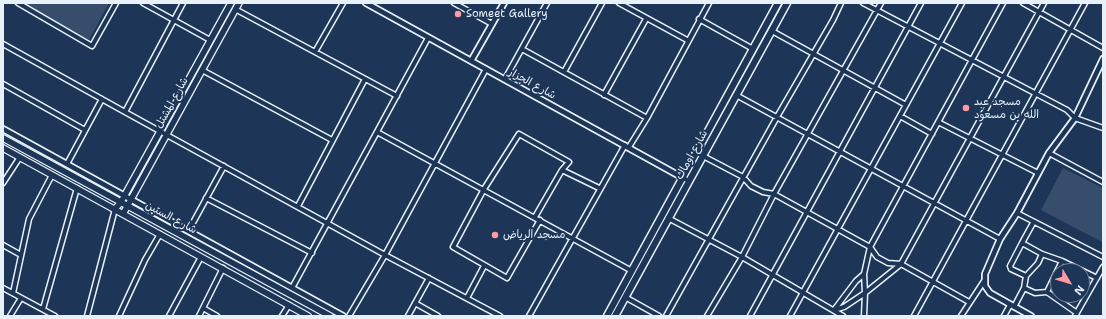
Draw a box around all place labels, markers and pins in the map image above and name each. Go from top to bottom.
place label: Someet Gallery [466,7,548,21]
marker: Someet Gallery [453,9,463,19]
place label: مسجد عبد الله بن مسعود [974,95,1039,121]
marker: مسجد عبد الله بن مسعود [961,103,971,113]
place label: مسجد الرياض [503,228,565,242]
marker: مسجد الرياض [490,230,500,240]

